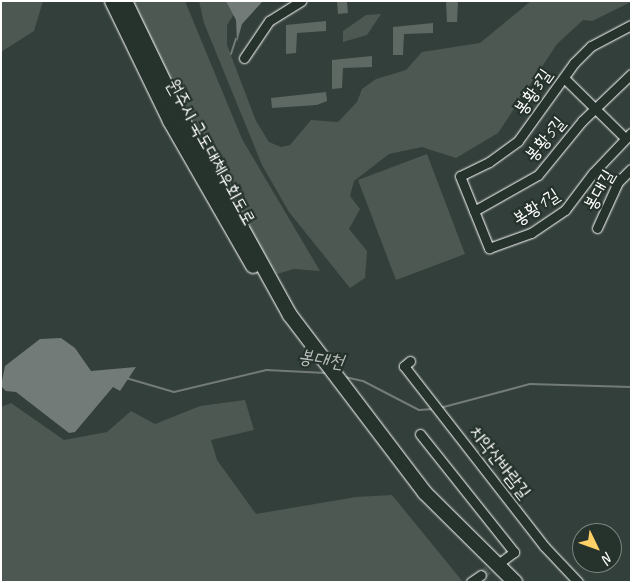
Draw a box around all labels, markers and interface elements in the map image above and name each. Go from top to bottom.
street label: 봉황3길 [509,65,557,119]
street label: 원주시 국도대체우회도로 [162,75,260,229]
street label: 봉황5길 [520,112,570,166]
street label: 봉대길 [579,166,619,214]
street label: 봉황1길 [508,184,564,230]
water label: 봉대천 [297,346,345,374]
street label: 치악산바람길 [465,421,535,503]
north arrow [572,523,622,573]
text: N [599,549,617,567]

